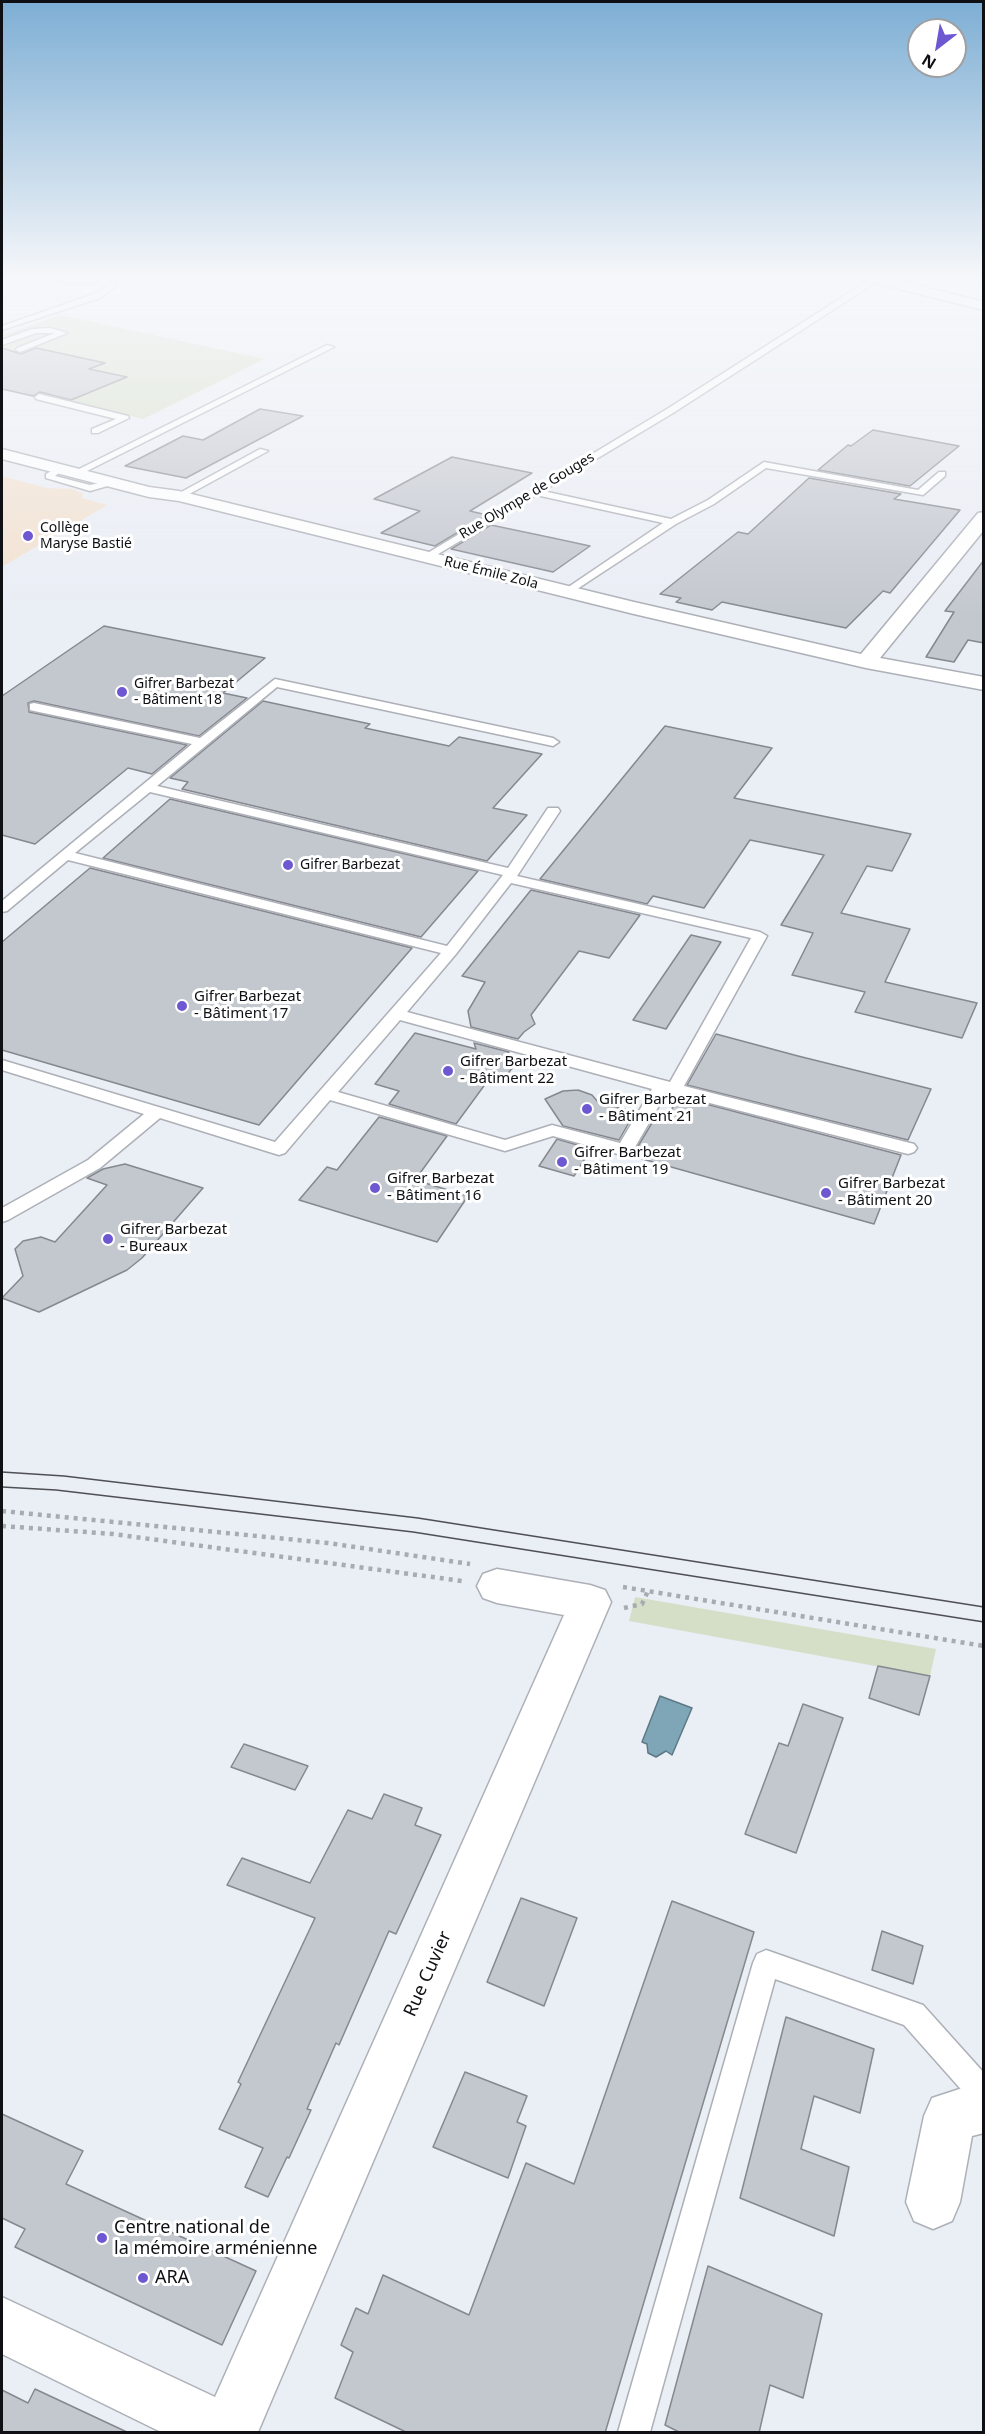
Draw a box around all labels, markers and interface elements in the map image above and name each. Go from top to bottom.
north arrow [907,18,967,78]
text: N [918,49,940,74]
street label: Rue Olympe de Gouges [456,449,598,543]
place label: Collège Maryse Bastié [40,520,132,552]
marker: Collège Maryse Bastié [21,529,35,543]
street label: Rue Émile Zola [442,553,540,593]
place label: Gifrer Barbezat - Bâtiment 18 [134,676,234,708]
marker: Gifrer Barbezat - Bâtiment 18 [115,685,129,699]
place label: Gifrer Barbezat [300,857,400,873]
marker: Gifrer Barbezat [281,858,295,872]
place label: Gifrer Barbezat - Bâtiment 17 [194,988,301,1023]
marker: Gifrer Barbezat - Bâtiment 17 [175,999,189,1013]
place label: Gifrer Barbezat - Bâtiment 22 [460,1053,567,1088]
marker: Gifrer Barbezat - Bâtiment 22 [441,1064,455,1078]
place label: Gifrer Barbezat - Bâtiment 21 [599,1091,706,1126]
marker: Gifrer Barbezat - Bâtiment 21 [580,1102,594,1116]
place label: Gifrer Barbezat - Bâtiment 19 [574,1144,681,1179]
marker: Gifrer Barbezat - Bâtiment 19 [555,1155,569,1169]
place label: Gifrer Barbezat - Bâtiment 16 [387,1170,494,1205]
place label: Gifrer Barbezat - Bâtiment 20 [838,1175,945,1210]
marker: Gifrer Barbezat - Bâtiment 16 [368,1181,382,1195]
marker: Gifrer Barbezat - Bâtiment 20 [819,1186,833,1200]
place label: Gifrer Barbezat - Bureaux [120,1221,227,1256]
marker: Gifrer Barbezat - Bureaux [101,1232,115,1246]
street label: Rue Cuvier [400,1928,456,2020]
place label: Centre national de la mémoire arménienne [114,2217,318,2260]
marker: Centre national de la mémoire arménienne [95,2231,109,2245]
place label: ARA [155,2267,189,2289]
marker: ARA [136,2271,150,2285]

